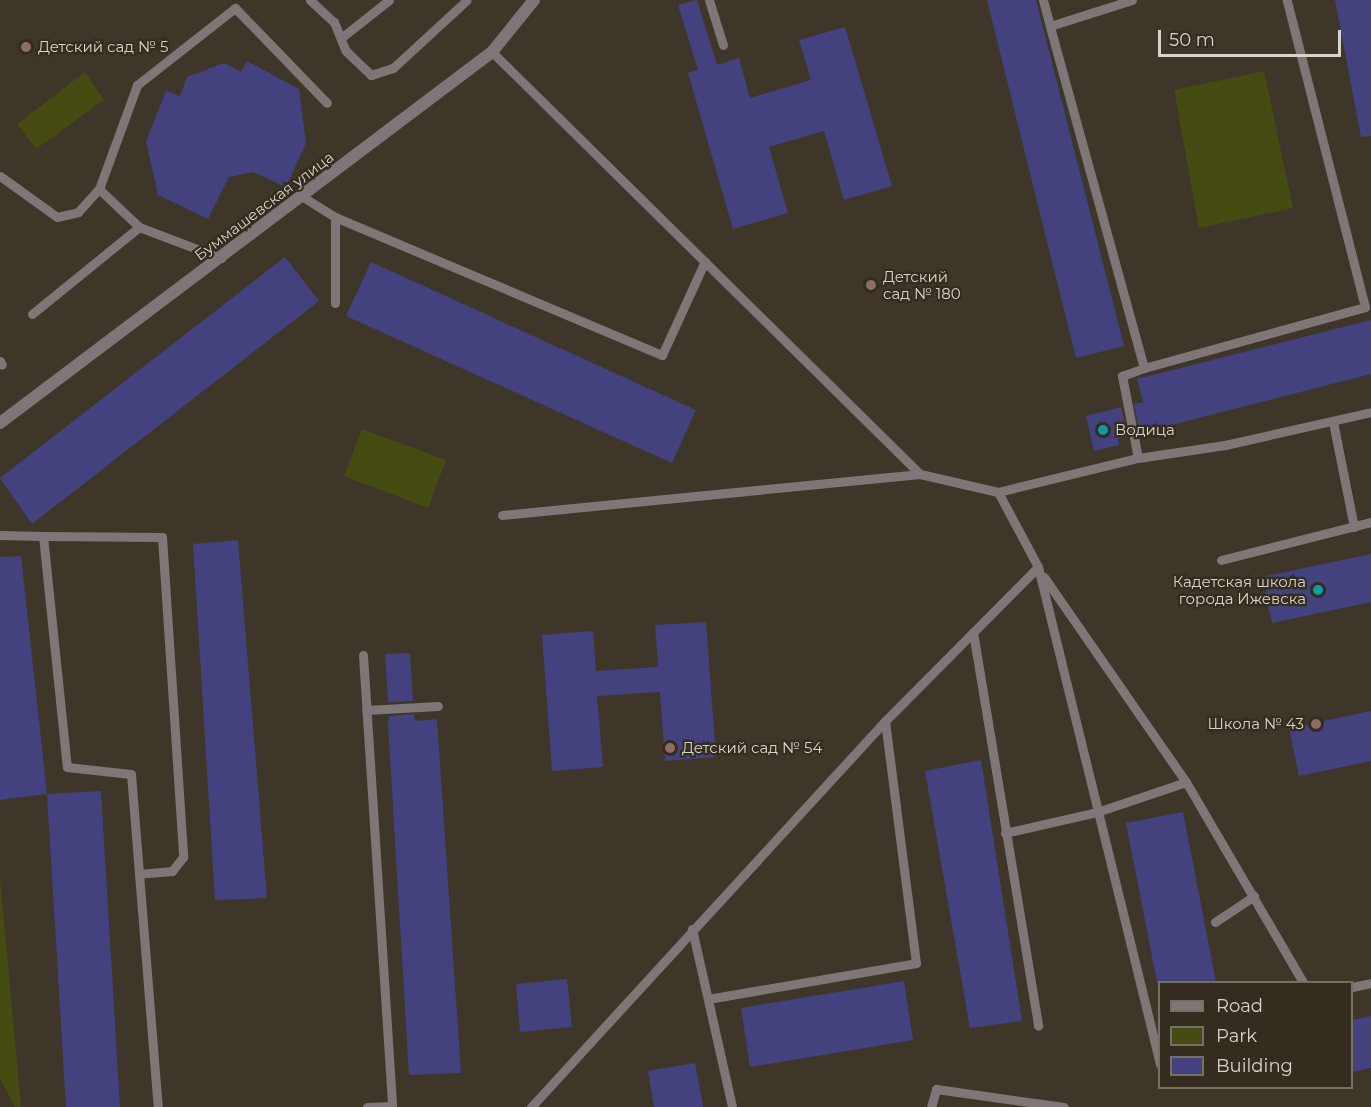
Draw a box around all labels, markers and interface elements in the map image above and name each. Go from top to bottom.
scale bar [1161,18,1344,56]
text: 50 m [1169,29,1215,51]
place label: Детский сад № 5 [38,38,168,56]
marker: Детский сад № 5 [19,40,33,54]
street label: Буммашевская улица [191,148,337,264]
place label: Детский сад № 180 [883,267,961,302]
marker: Детский сад № 180 [864,278,878,292]
place label: Водица [1115,421,1175,439]
marker: Водица [1096,423,1110,437]
place label: Кадетская школа города Ижевска [1173,572,1306,607]
marker: Кадетская школа города Ижевска [1311,583,1325,597]
place label: Школа № 43 [1207,715,1304,733]
marker: Школа № 43 [1309,717,1323,731]
place label: Детский сад № 54 [682,739,822,757]
marker: Детский сад № 54 [663,741,677,755]
legend [1158,981,1353,1089]
text: Road [1216,995,1263,1017]
text: Park [1216,1025,1257,1047]
text: Building [1216,1055,1293,1077]

